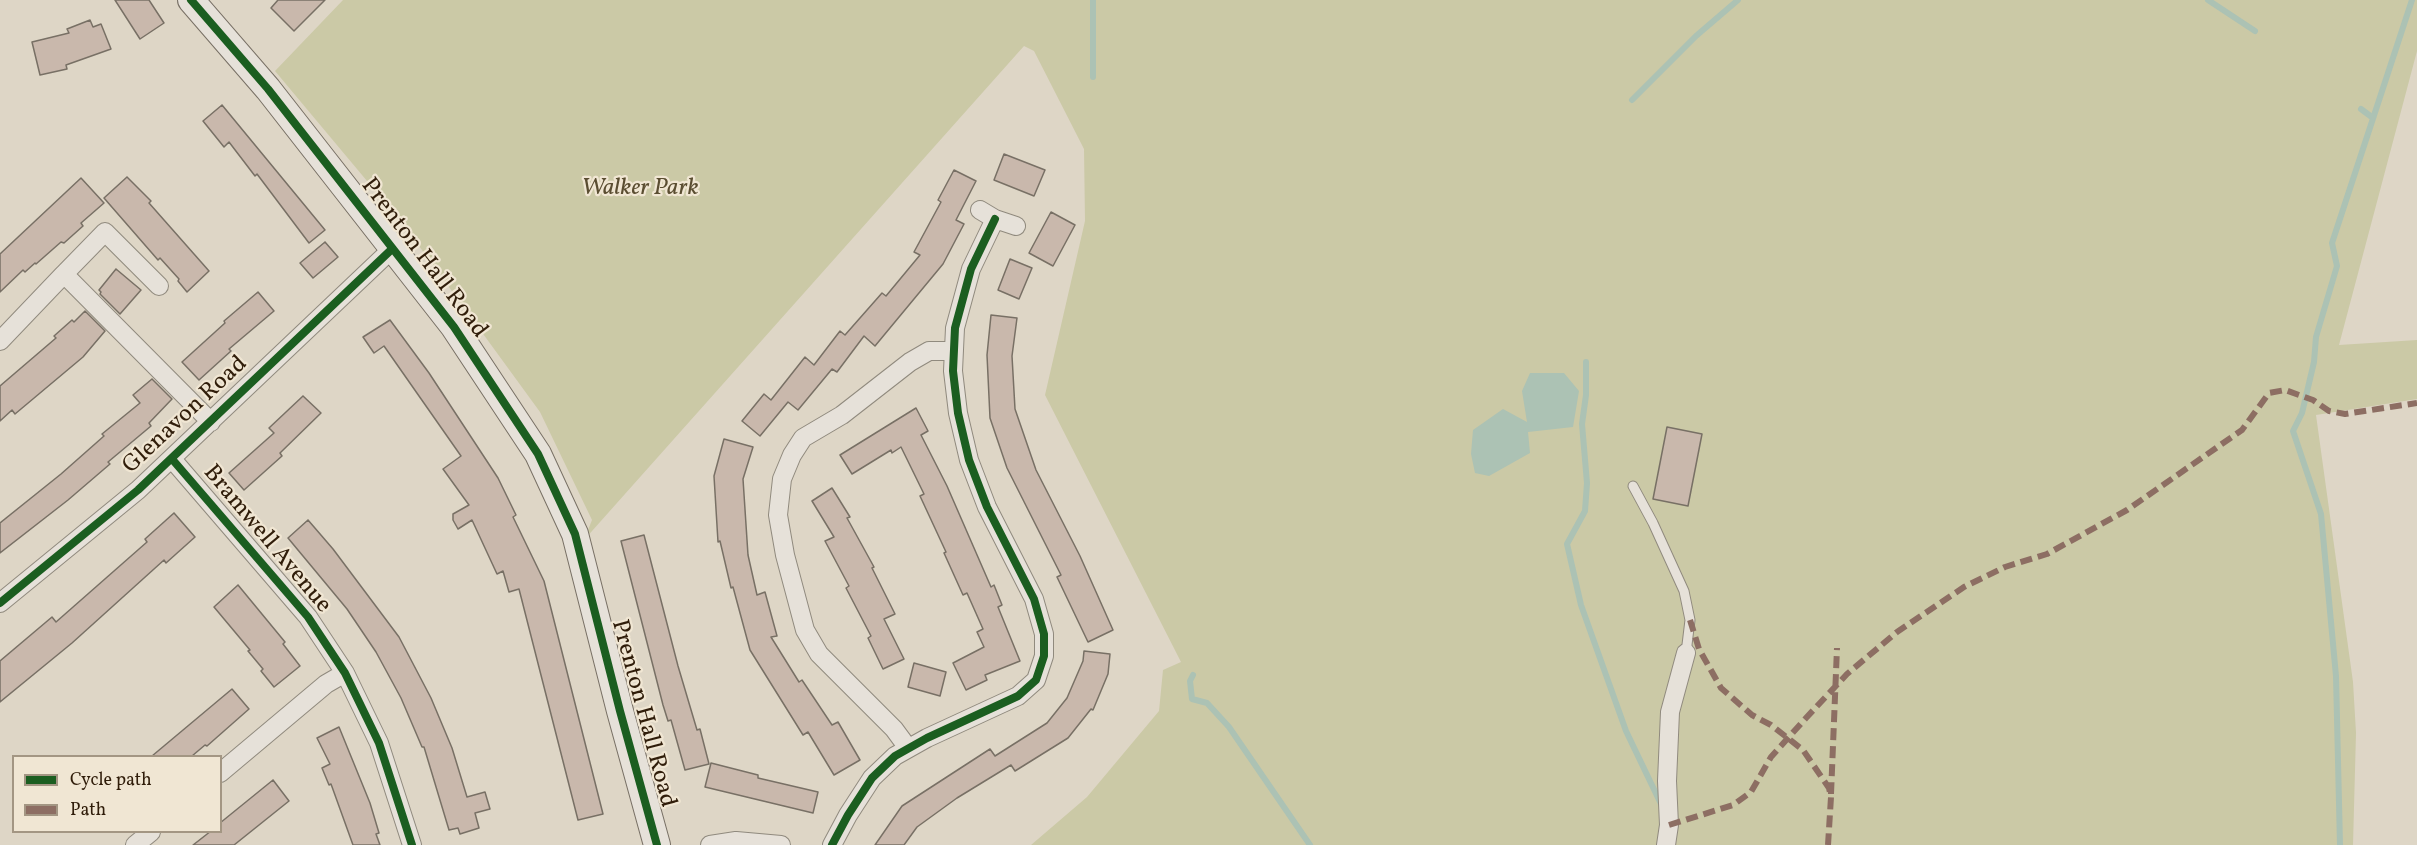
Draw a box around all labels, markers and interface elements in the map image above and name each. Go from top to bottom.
street label: Prenton Hall Road [353,173,493,345]
park label: Walker Park [581,176,699,204]
street label: Glenavon Road [118,351,254,481]
street label: Bramwell Avenue [196,460,336,620]
street label: Prenton Hall Road [603,617,681,811]
legend [12,755,222,833]
text: Cycle path [70,768,152,793]
text: Path [70,798,106,823]

